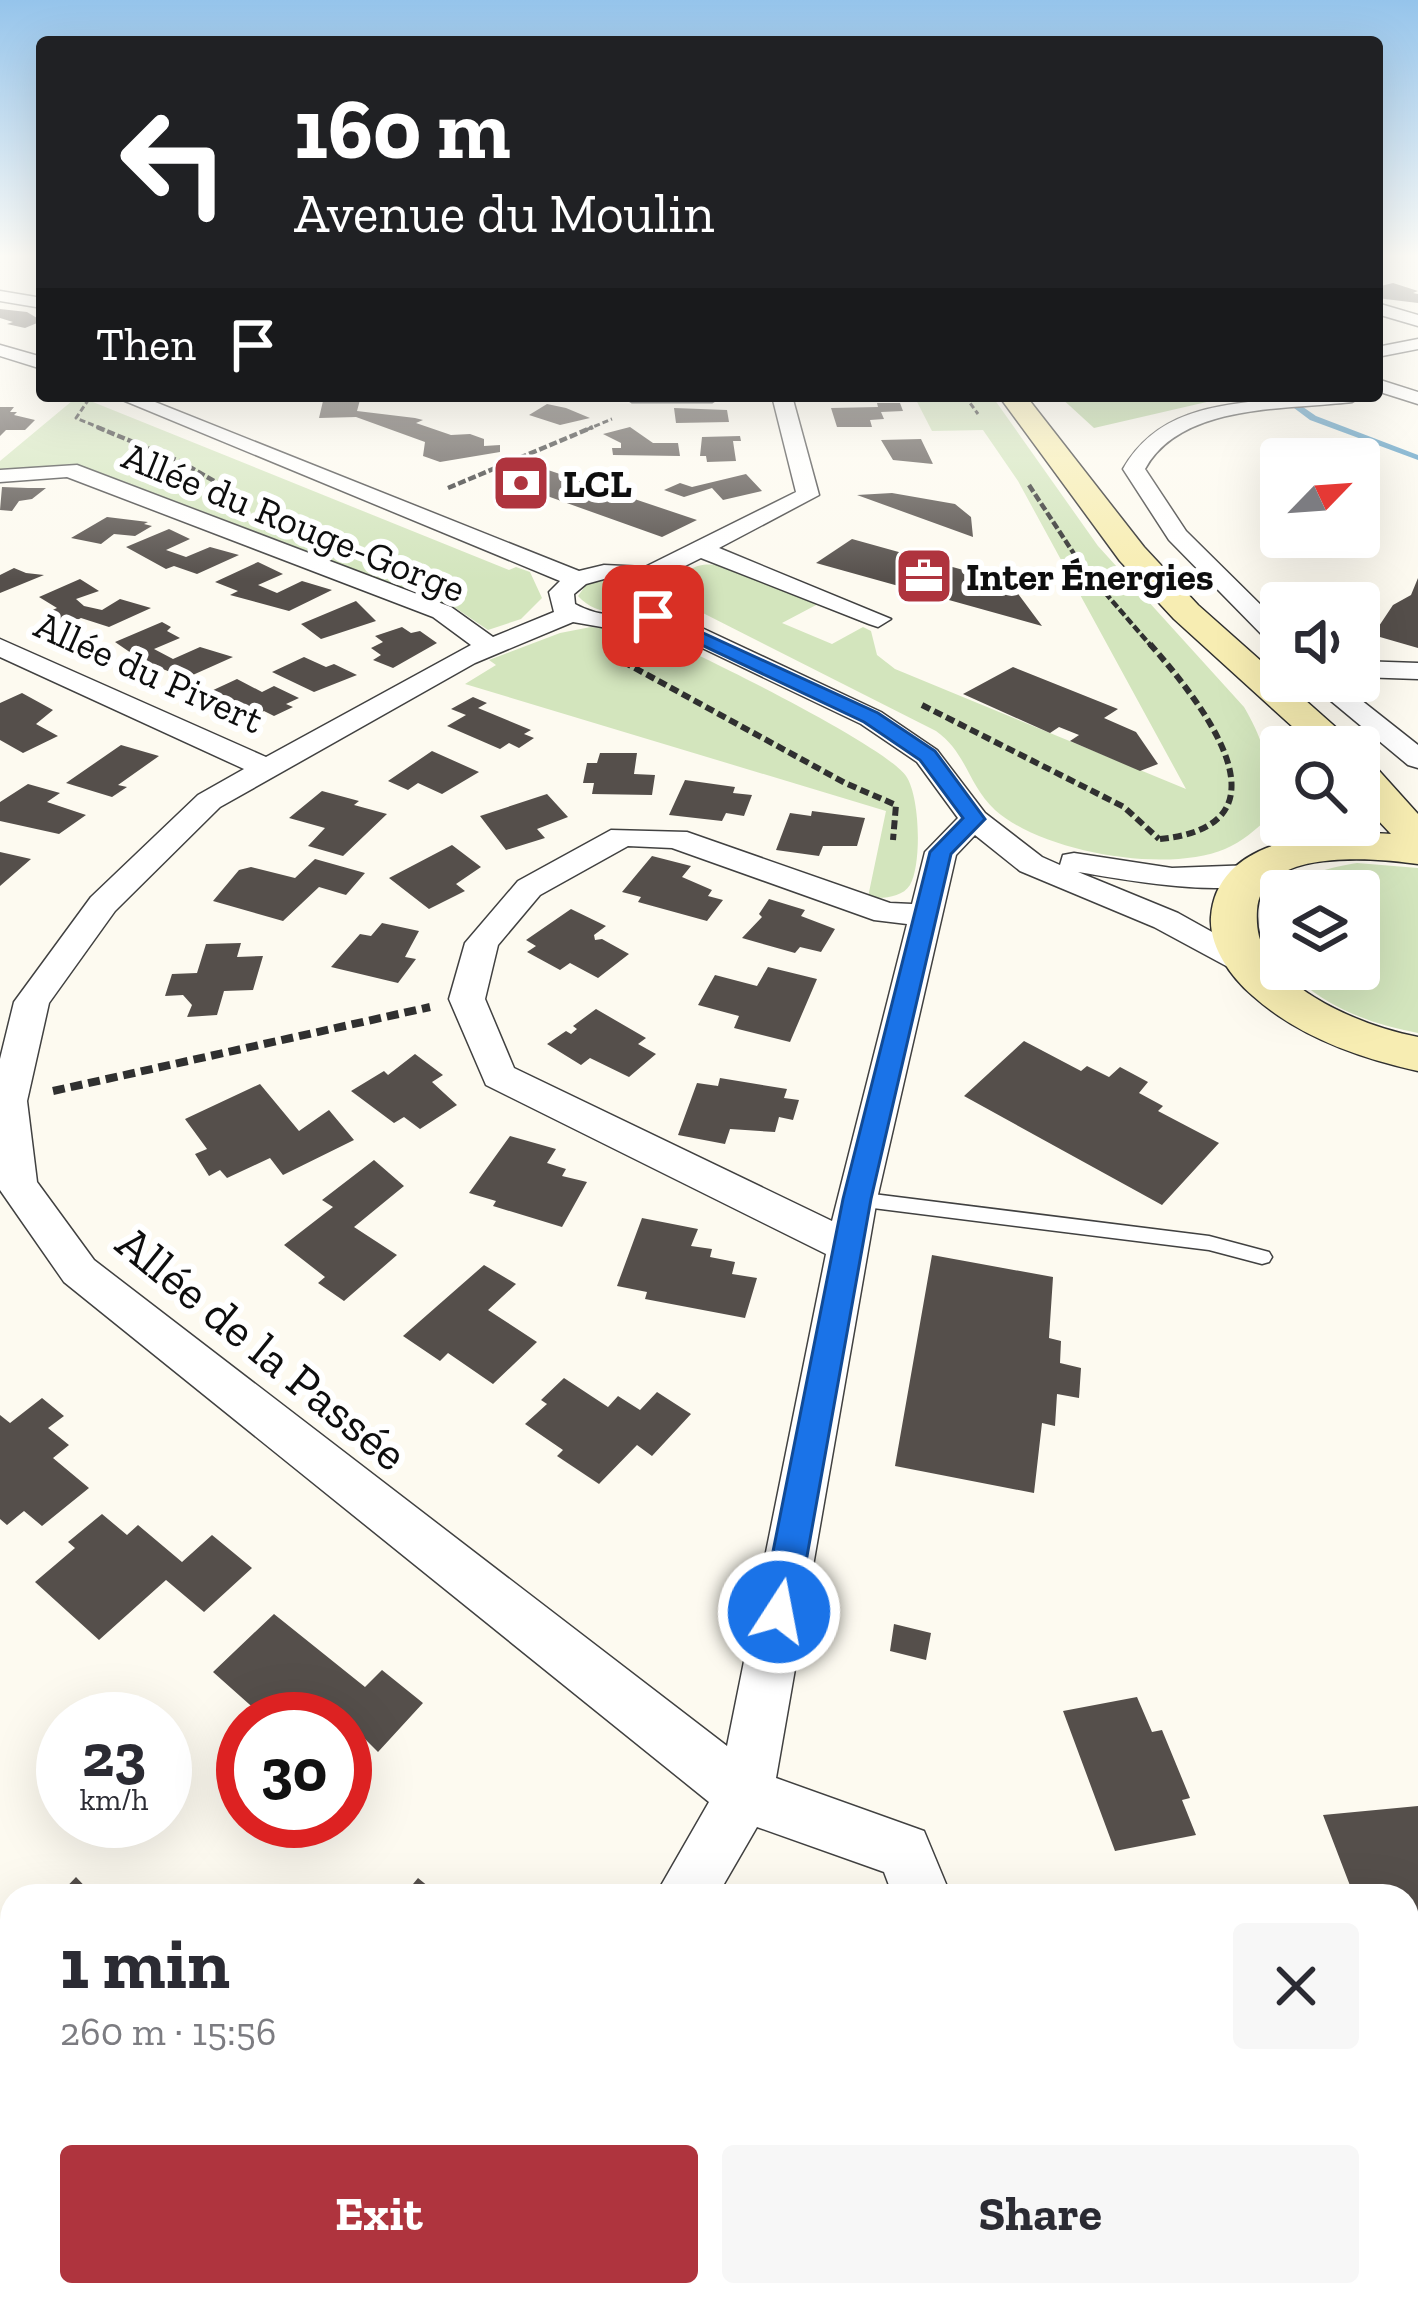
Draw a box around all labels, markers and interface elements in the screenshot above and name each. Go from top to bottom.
text: 160 m [294,79,511,180]
icon: left [96,84,252,240]
text: Avenue du Moulin [294,181,714,246]
icon: arrive [220,312,286,378]
text: Then [96,318,196,372]
street label: Allée du Rouge-Gorge [116,432,472,612]
north arrow [1260,438,1380,558]
map controls [1260,438,1380,990]
bank icon: LCL [490,452,552,514]
place label: LCL [563,460,632,507]
office icon: Inter Énergies [893,545,955,607]
place label: Inter Énergies [966,553,1214,600]
pin [602,565,704,667]
button: sound [1260,582,1380,702]
icon: arrive [620,583,686,649]
street label: Allée du Pivert [28,601,271,743]
button: search [1260,726,1380,846]
button: layers [1260,870,1380,990]
street label: Allée de la Passée [105,1214,419,1482]
position arrow [716,1549,842,1675]
speed limit sign: 30 [216,1692,372,1848]
text: 23 [82,1719,146,1791]
text: km/h [80,1782,148,1818]
text: 1 min [60,1920,230,2006]
button: close [1233,1923,1359,2049]
text: 260 m · 15:56 [60,2008,276,2055]
button: Exit [60,2145,698,2283]
button: Share [722,2145,1359,2283]

